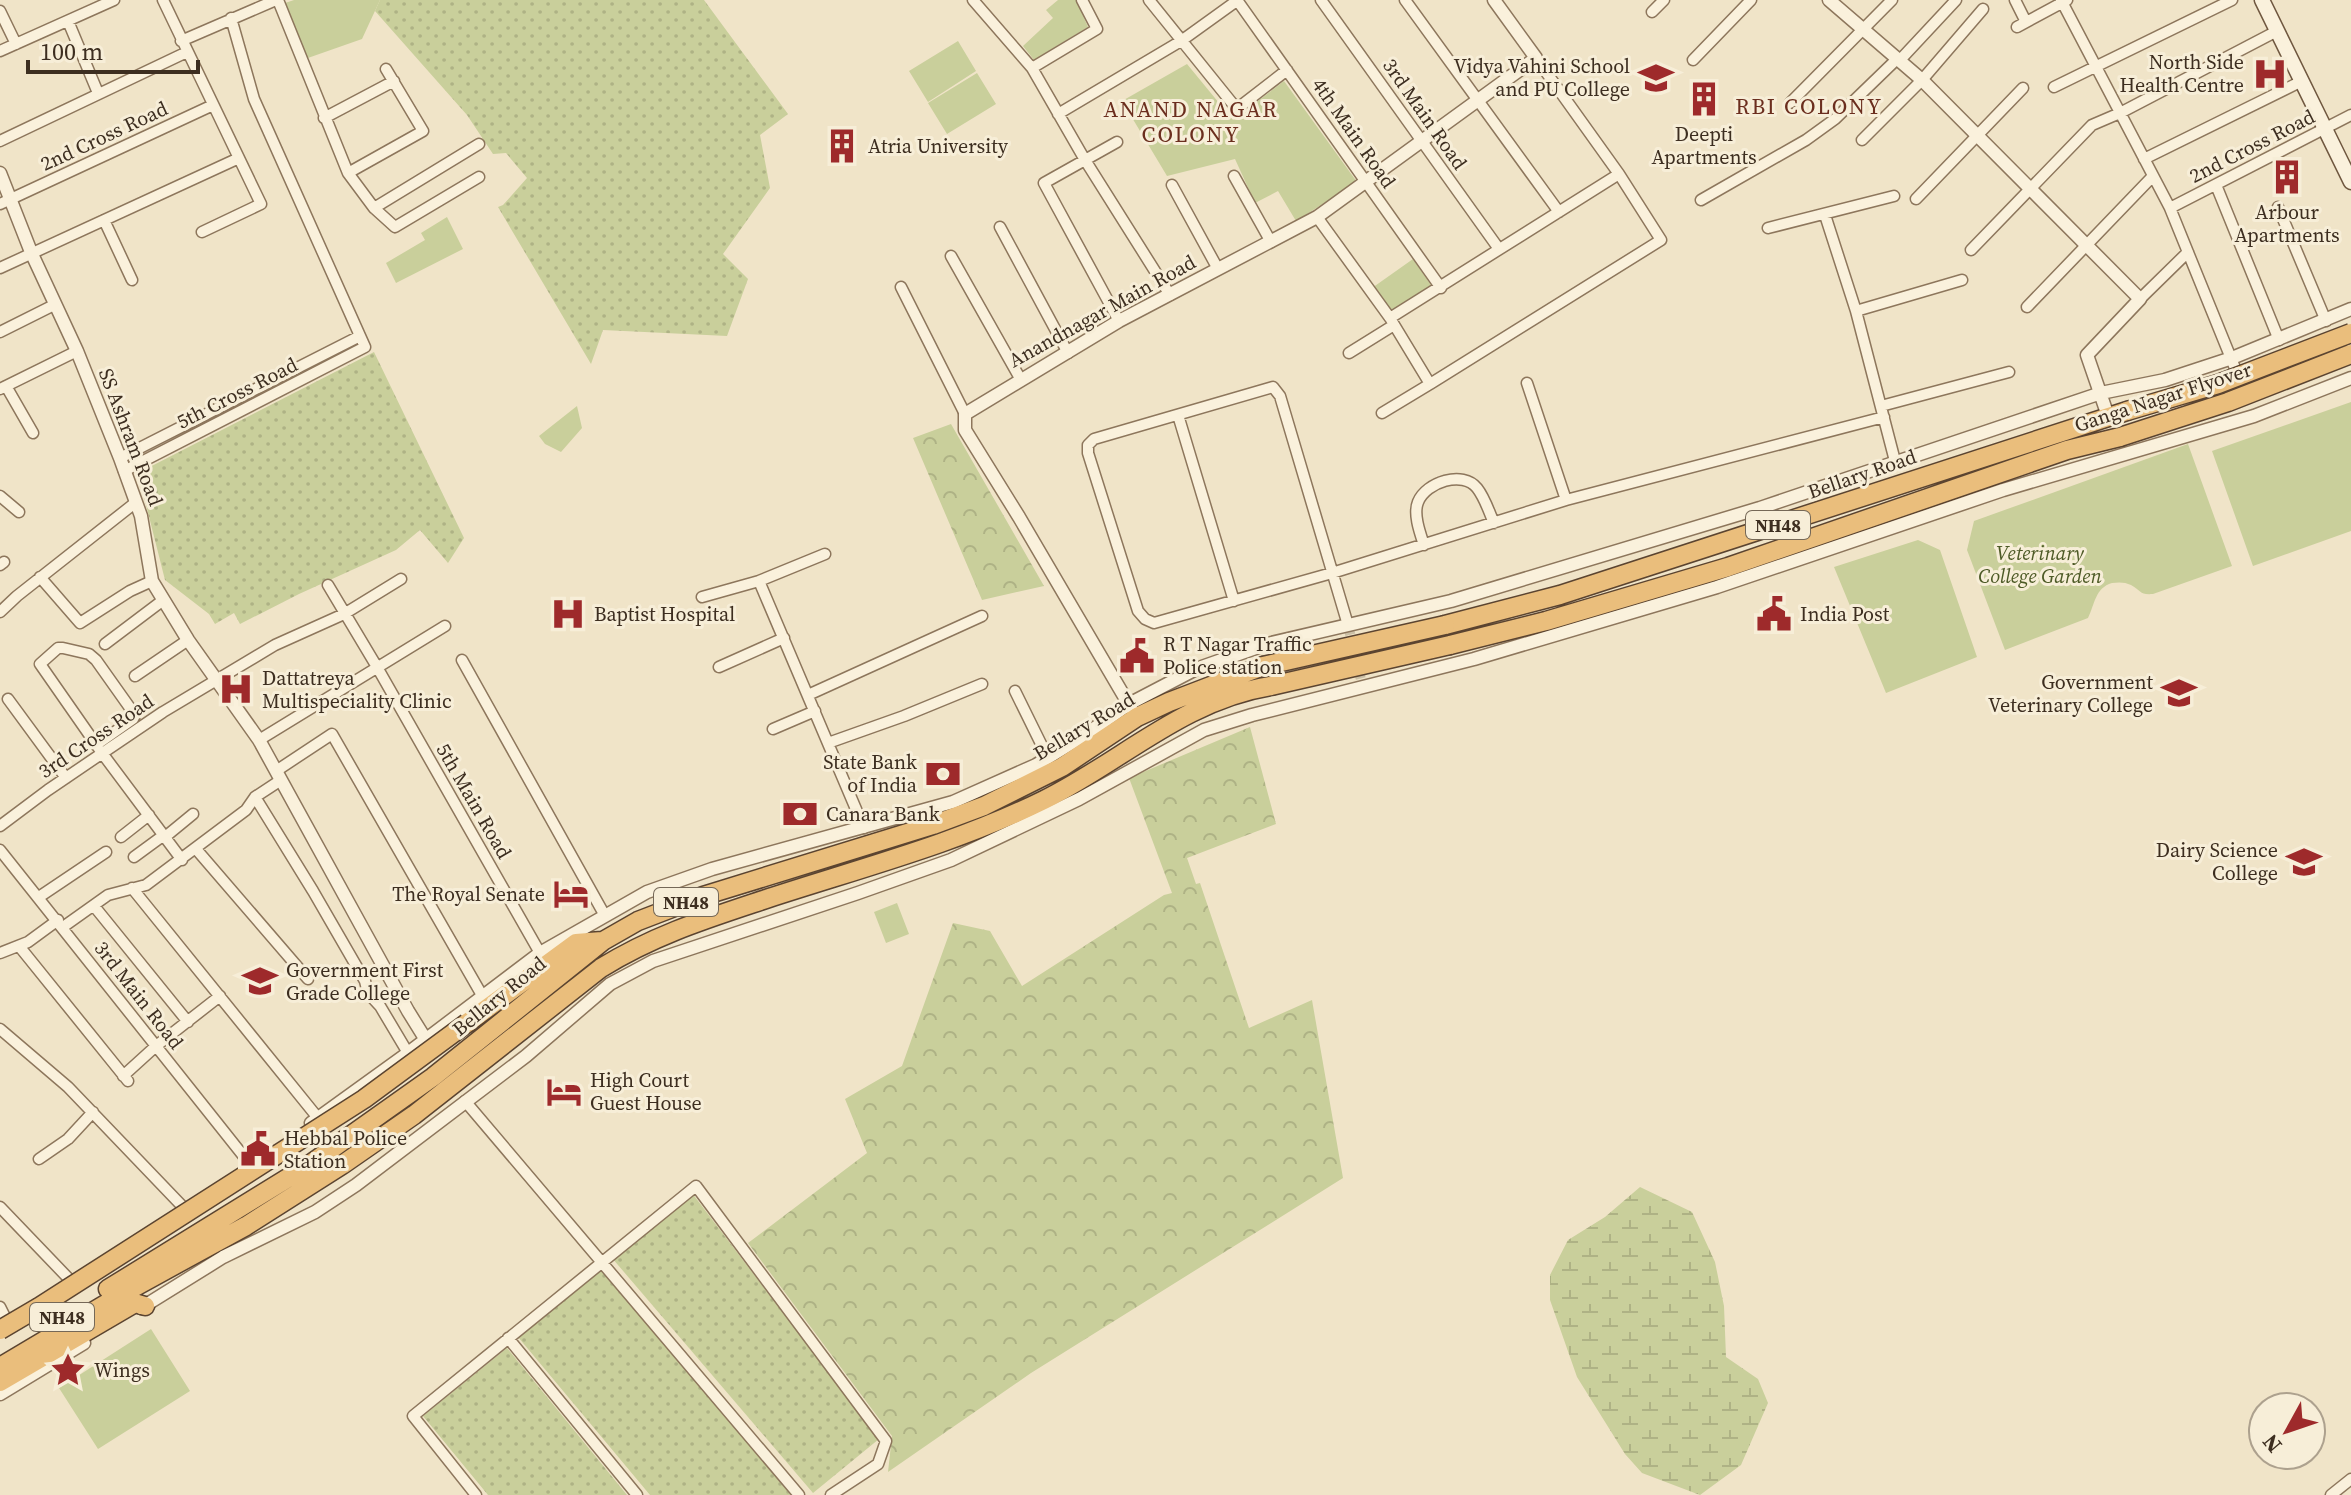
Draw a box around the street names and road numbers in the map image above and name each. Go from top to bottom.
street label: 3rd Main Road [1376,53,1474,176]
street label: 4th Main Road [1306,72,1403,194]
street label: 2nd Cross Road [36,94,173,178]
street label: 2nd Cross Road [2184,102,2320,190]
street label: Anandnagar Main Road [1003,248,1201,374]
street label: 5th Cross Road [172,350,303,436]
street label: Ganga Nagar Flyover [2071,355,2256,439]
street label: SS Ashram Road [92,364,170,510]
street label: Bellary Road [1804,442,1921,506]
road number: NH48 [1746,511,1810,539]
street label: Bellary Road [1028,684,1140,767]
street label: 3rd Cross Road [33,687,160,785]
street label: 5th Main Road [430,738,519,864]
road number: NH48 [654,888,718,916]
street label: 3rd Main Road [88,935,190,1055]
street label: Bellary Road [446,949,552,1043]
road number: NH48 [30,1303,94,1331]

